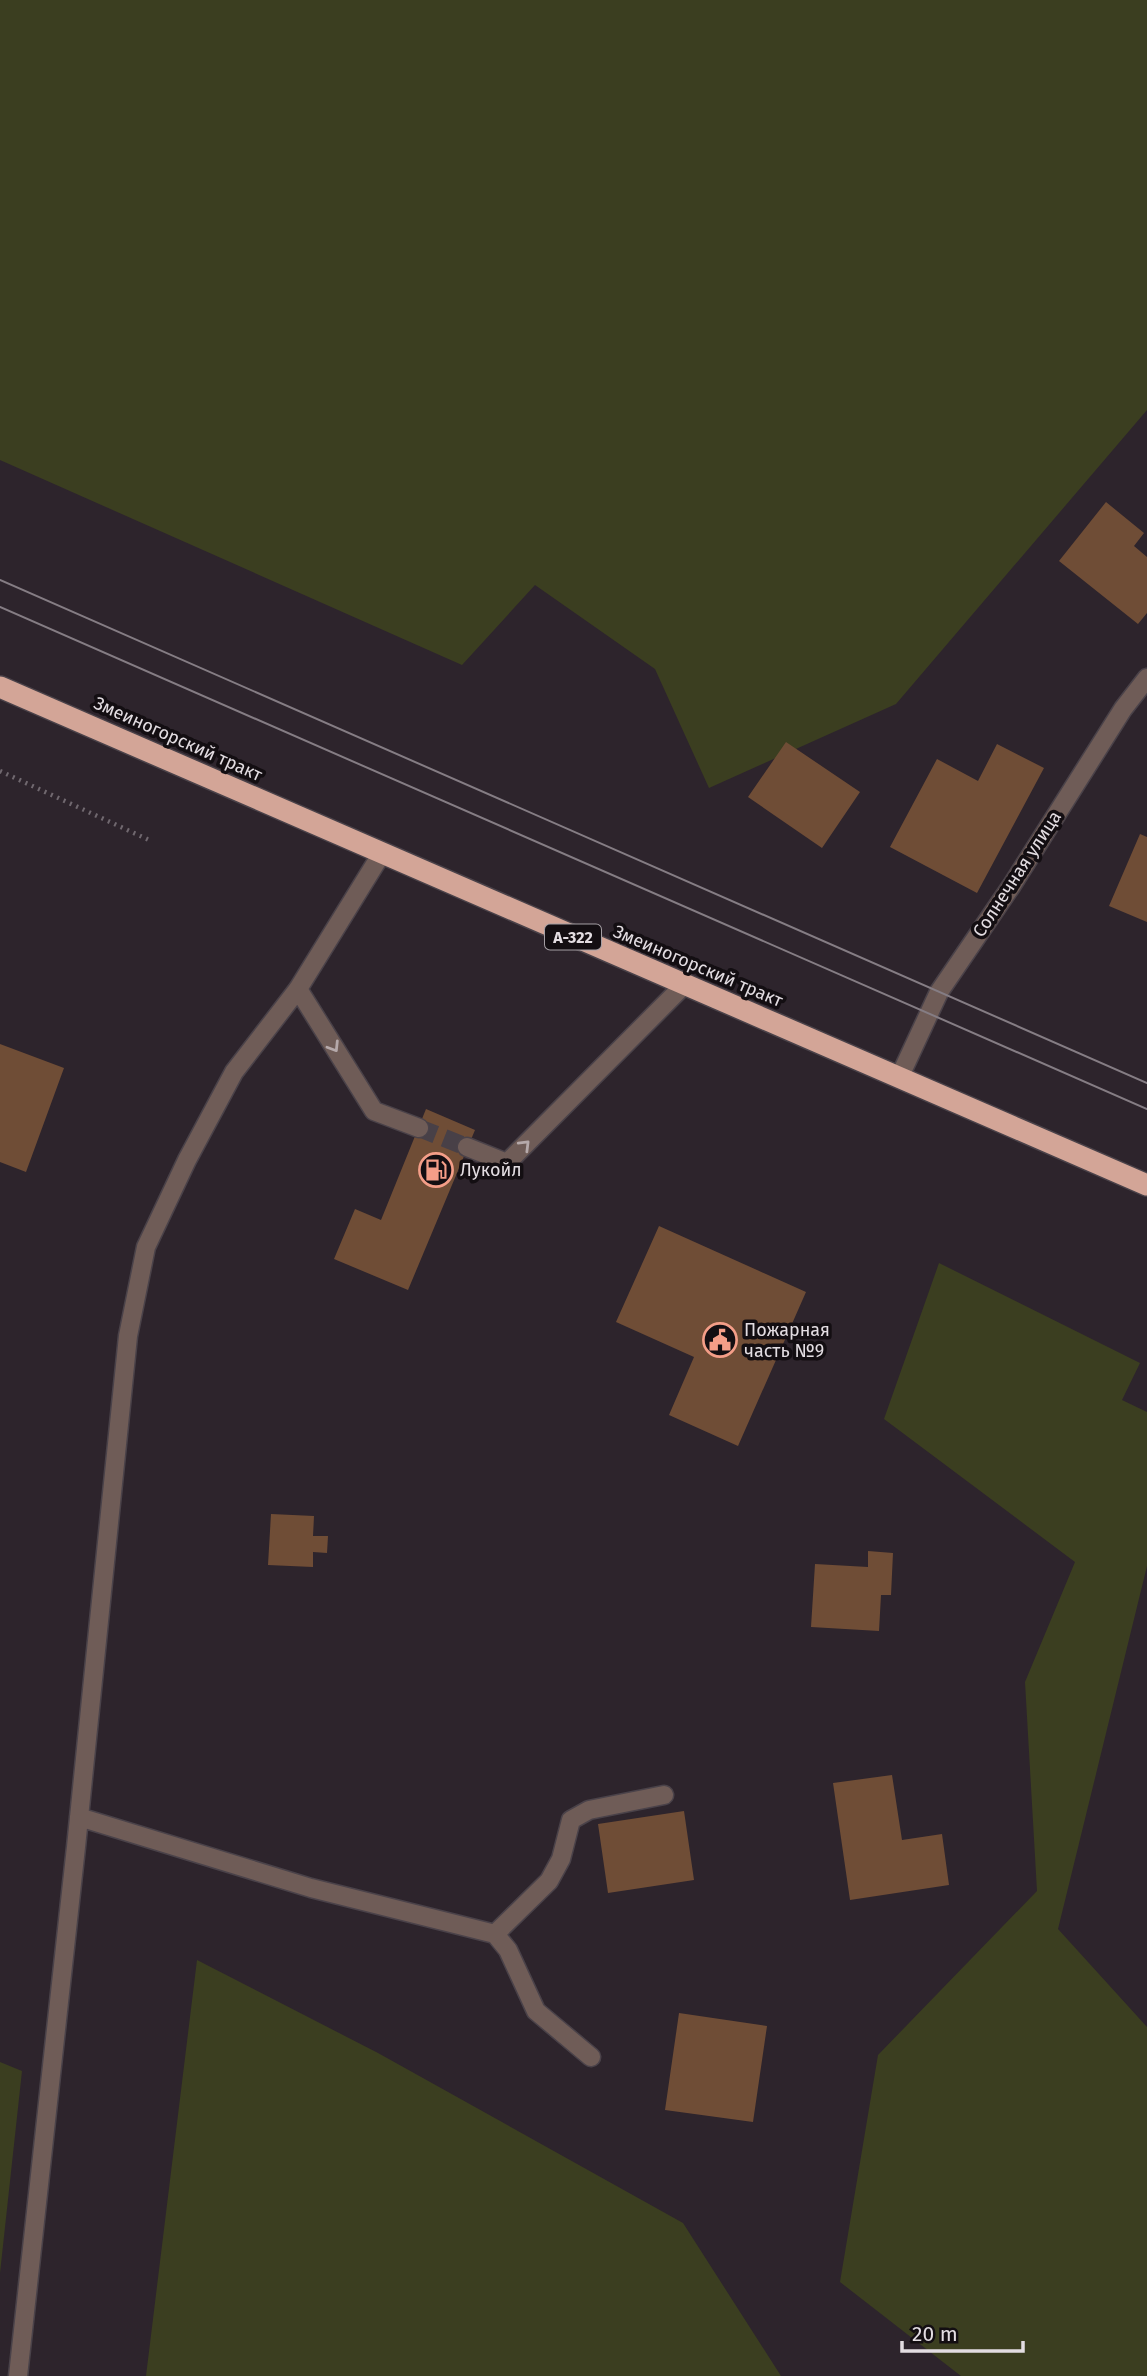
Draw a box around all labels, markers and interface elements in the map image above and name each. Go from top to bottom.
street label: Змеиногорский тракт [90,692,266,786]
street label: Солнечная улица [968,807,1066,941]
street label: Змеиногорский тракт [610,920,787,1012]
road number: А-322 [545,925,601,950]
one-way arrow [326,1039,339,1052]
one-way arrow [517,1140,530,1153]
fuel station icon: Лукойл [417,1151,455,1189]
place label: Лукойл [460,1159,522,1181]
place label: Пожарная часть №9 [744,1319,830,1362]
public building icon: Пожарная часть №9 [701,1321,739,1359]
scale bar [902,2310,1023,2354]
text: 20 m [912,2321,958,2347]

